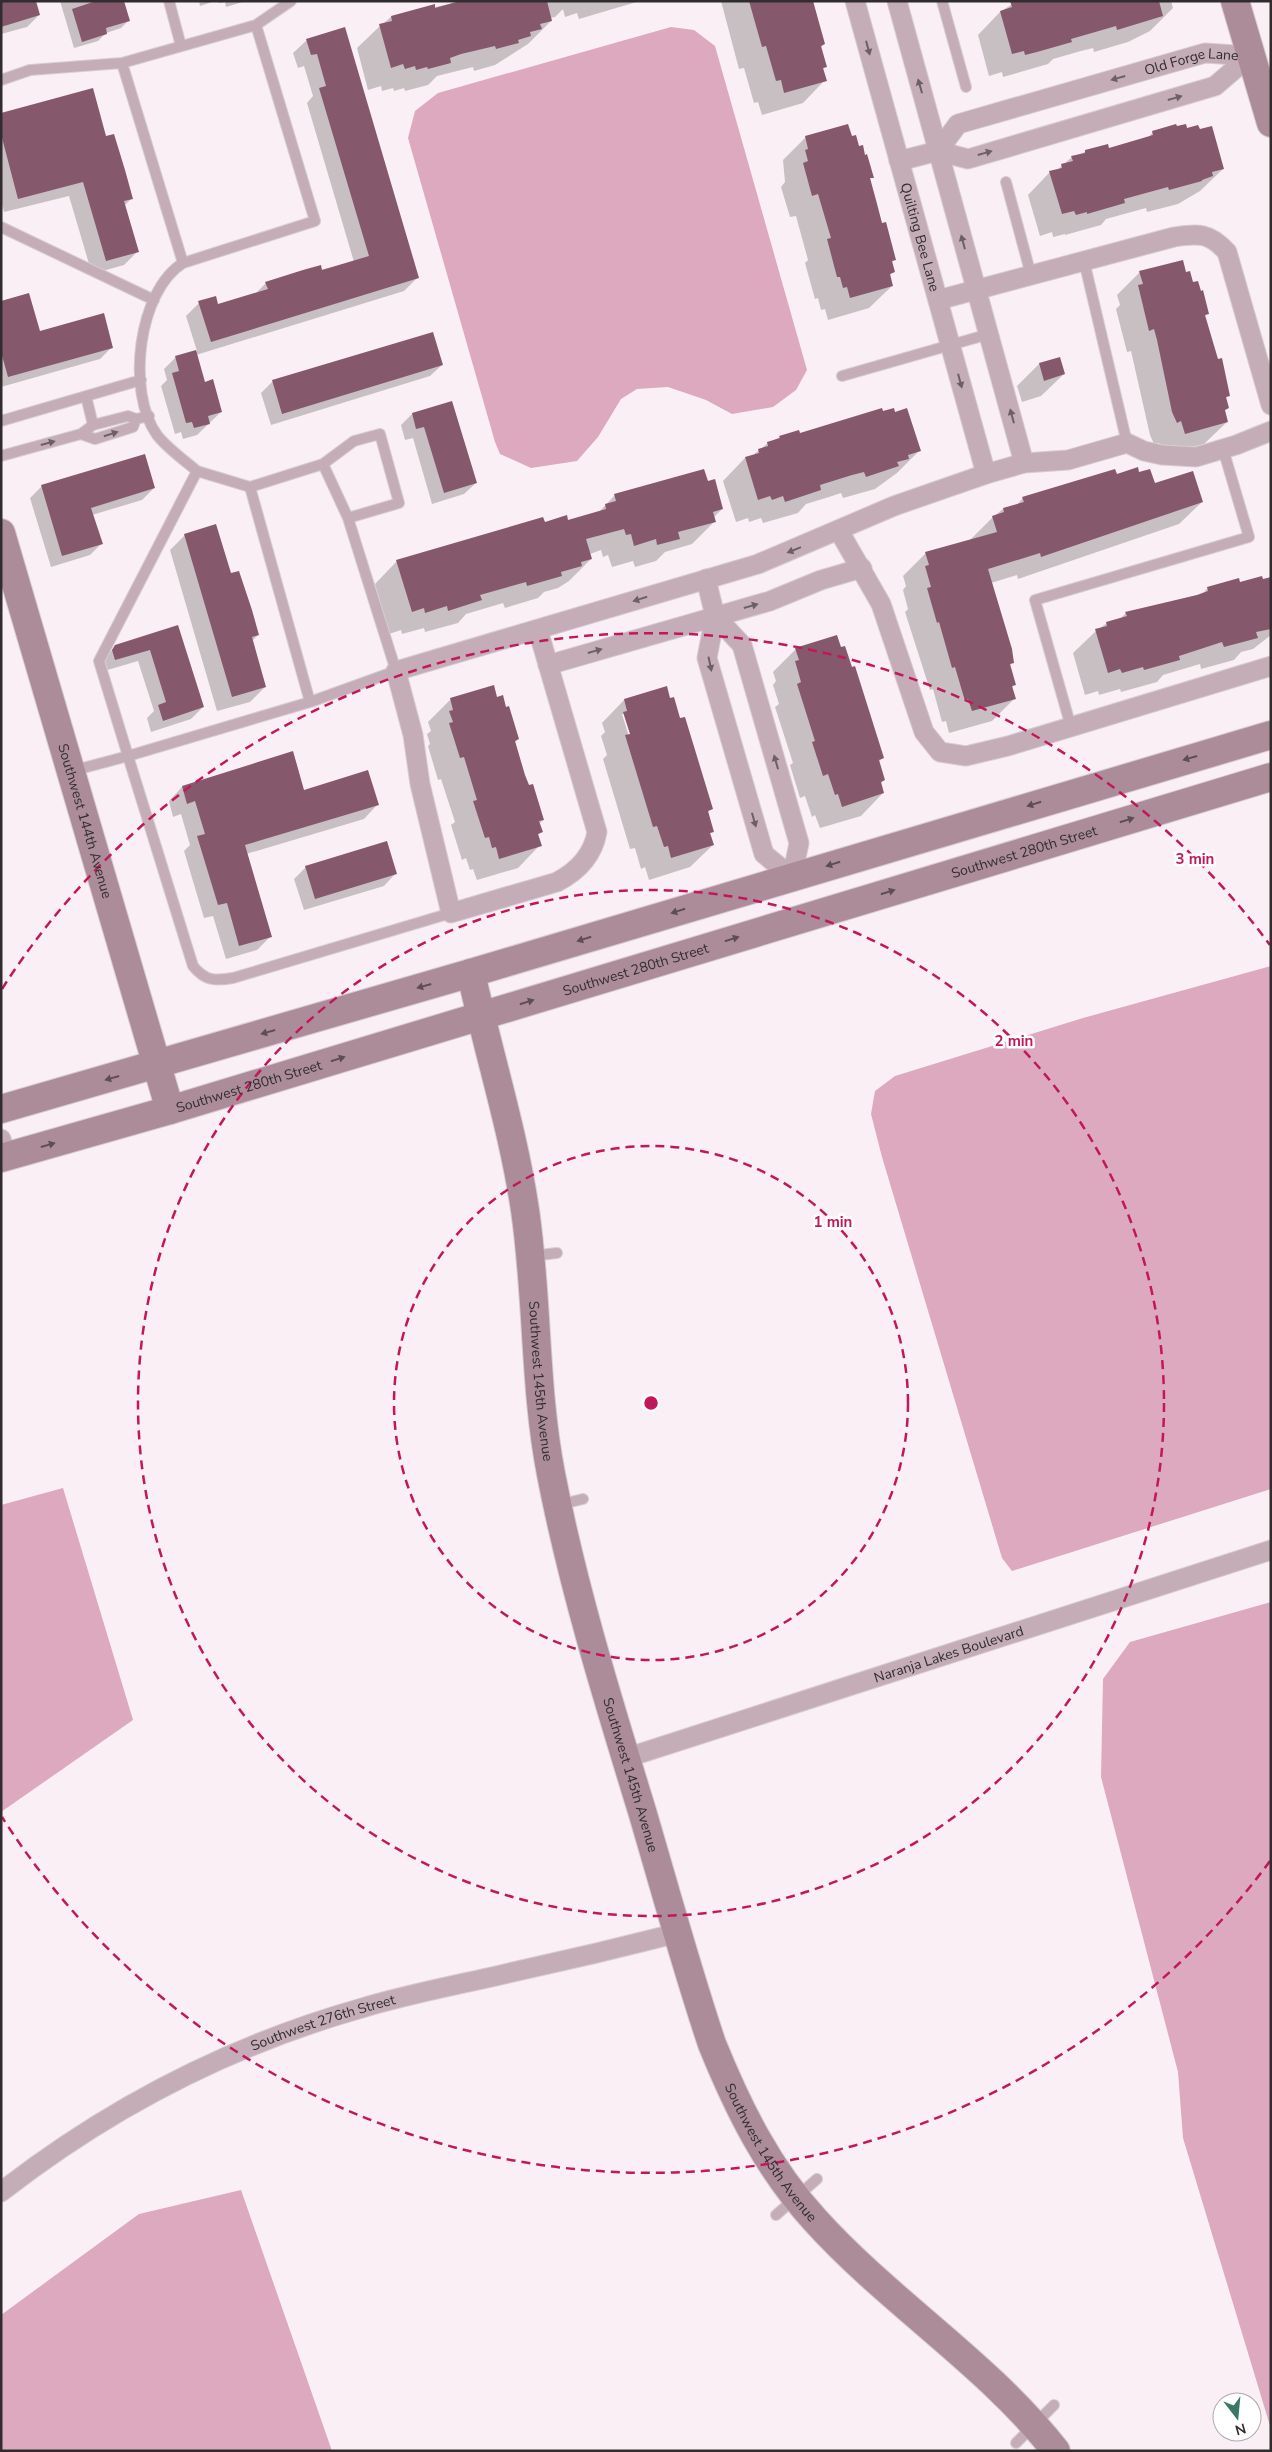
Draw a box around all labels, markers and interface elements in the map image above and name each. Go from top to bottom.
one-way arrow [864,41,872,56]
street label: Old Forge Lane [1142,43,1239,79]
one-way arrow [1110,75,1125,83]
one-way arrow [916,78,924,93]
one-way arrow [1167,93,1182,101]
one-way arrow [978,149,993,157]
street label: Quilting Bee Lane [896,180,945,294]
one-way arrow [959,235,967,250]
one-way arrow [956,373,964,389]
one-way arrow [1007,409,1015,424]
one-way arrow [104,430,119,438]
one-way arrow [41,439,56,447]
one-way arrow [787,546,801,554]
one-way arrow [632,596,647,604]
one-way arrow [744,602,759,610]
one-way arrow [588,647,603,655]
one-way arrow [706,657,714,672]
street label: Southwest 144th Avenue [54,741,117,901]
one-way arrow [771,754,779,769]
one-way arrow [1183,754,1198,762]
one-way arrow [1027,801,1042,809]
one-way arrow [751,813,759,828]
one-way arrow [1120,816,1135,823]
street label: Southwest 280th Street [949,821,1099,883]
text: 3 min [1176,849,1214,869]
one-way arrow [826,861,841,869]
one-way arrow [881,887,896,895]
one-way arrow [670,907,685,915]
one-way arrow [725,934,740,942]
one-way arrow [576,935,591,943]
street label: Southwest 280th Street [560,938,711,1000]
one-way arrow [417,983,432,991]
one-way arrow [519,997,534,1005]
one-way arrow [261,1029,276,1037]
text: 2 min [995,1031,1033,1051]
one-way arrow [331,1054,346,1062]
street label: Southwest 280th Street [174,1055,324,1117]
one-way arrow [105,1074,120,1082]
one-way arrow [41,1140,56,1148]
text: 1 min [814,1212,852,1232]
street label: Southwest 145th Avenue [524,1300,558,1463]
centre of rings [642,1394,660,1412]
street label: Naranja Lakes Boulevard [871,1621,1026,1687]
street label: Southwest 145th Avenue [599,1695,663,1855]
street label: Southwest 276th Street [248,1990,397,2055]
street label: Southwest 145th Avenue [720,2080,821,2226]
north arrow [1212,2392,1262,2442]
text: N [1233,2418,1248,2440]

